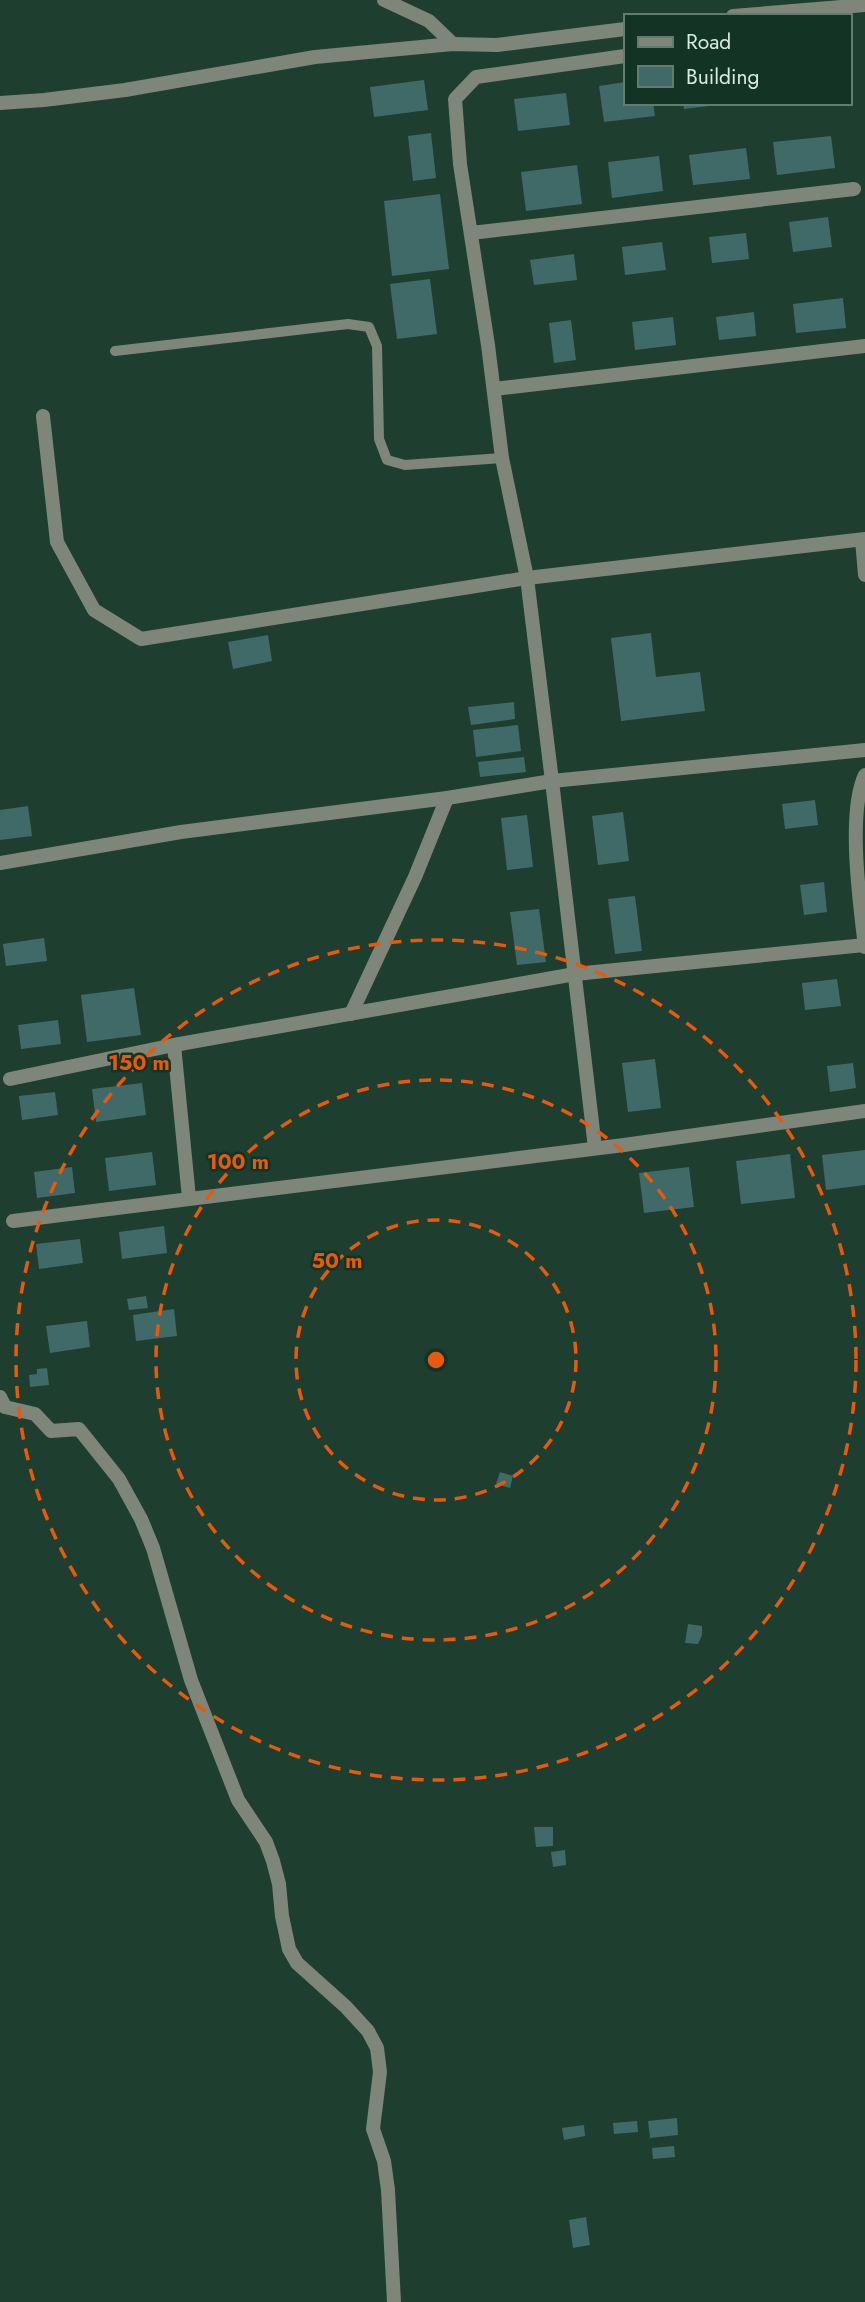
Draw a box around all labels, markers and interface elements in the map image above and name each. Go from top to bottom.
legend [624,14,851,105]
text: Road [686,27,731,57]
text: Building [686,62,759,92]
text: 150 m [108,1048,170,1078]
text: 100 m [207,1147,269,1177]
text: 50 m [312,1246,362,1276]
centre of rings [424,1348,448,1372]

